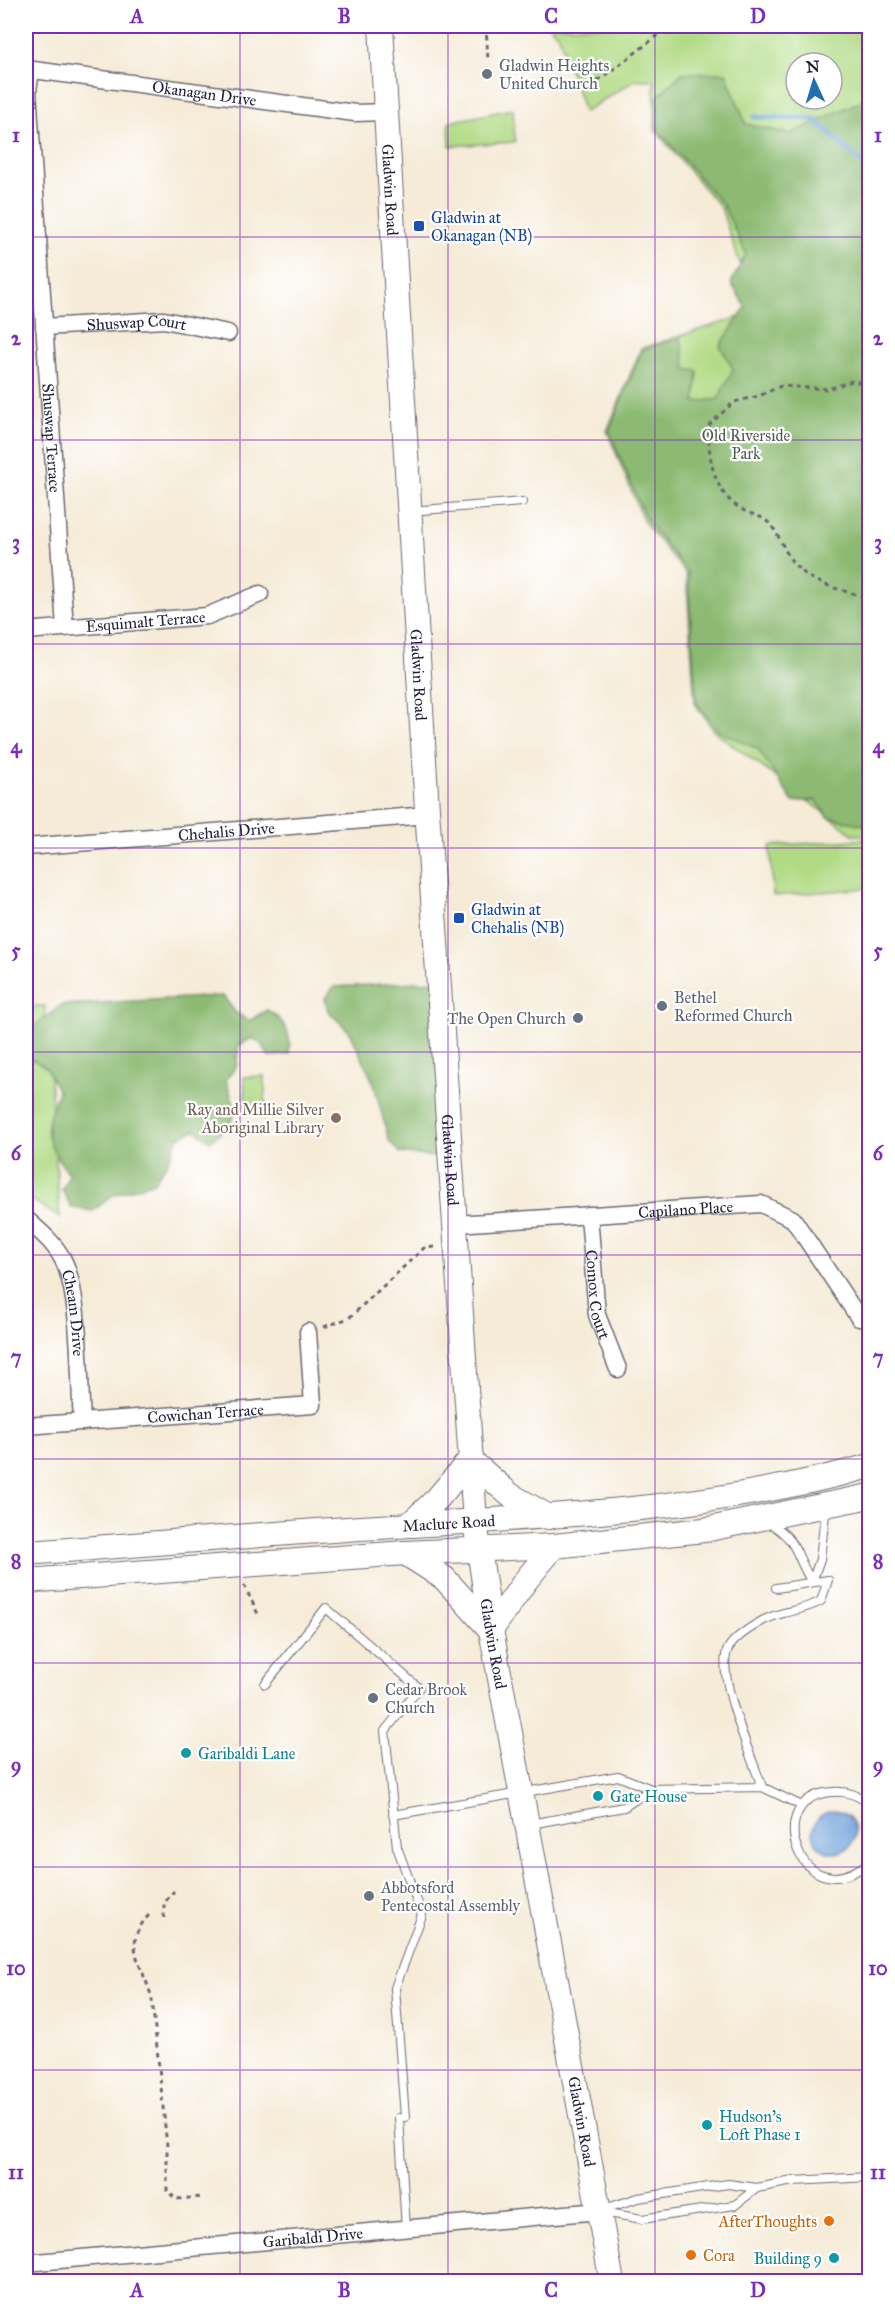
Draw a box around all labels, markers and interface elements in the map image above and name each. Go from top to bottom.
text: A [128,4,144,28]
text: B [337,4,351,28]
text: C [544,4,558,28]
text: D [750,4,766,28]
north arrow [784,51,844,111]
place label: Gladwin Heights United Church [499,56,609,93]
text: N [806,57,821,76]
marker: Gladwin Heights United Church [480,67,494,81]
street label: Okanagan Drive [151,76,258,109]
text: 1 [12,123,20,147]
text: 1 [874,123,882,147]
street label: Gladwin Road [378,143,403,236]
place label: Gladwin at Okanagan (NB) [431,208,532,246]
marker: Gladwin at Okanagan (NB) [412,219,426,233]
street label: Shuswap Court [86,310,189,334]
text: 2 [11,326,22,350]
text: 2 [873,326,884,350]
street label: Shuswap Terrace [39,383,65,494]
park label: Old Riverside Park [702,426,791,463]
text: 3 [12,530,20,555]
text: 3 [874,530,882,555]
street label: Esquimalt Terrace [85,607,207,636]
street label: Gladwin Road [407,628,431,721]
text: 4 [10,734,22,759]
text: 4 [872,734,884,759]
street label: Chehalis Drive [177,818,276,844]
place label: Gladwin at Chehalis (NB) [471,900,564,938]
marker: Gladwin at Chehalis (NB) [452,911,466,925]
text: 5 [11,938,21,962]
text: 5 [873,938,883,962]
place label: Bethel Reformed Church [674,988,793,1025]
marker: Bethel Reformed Church [655,999,669,1013]
place label: The Open Church [447,1009,566,1028]
marker: The Open Church [571,1011,585,1025]
place label: Ray and Millie Silver Aboriginal Library [186,1100,325,1138]
marker: Ray and Millie Silver Aboriginal Library [329,1111,343,1125]
street label: Gladwin Road [438,1113,463,1206]
text: 6 [11,1141,23,1165]
text: 6 [873,1141,885,1165]
street label: Capilano Place [637,1196,734,1222]
street label: Comox Court [582,1249,615,1342]
street label: Cheam Drive [58,1267,89,1357]
text: 7 [11,1345,22,1369]
text: 7 [873,1345,884,1369]
street label: Cowichan Terrace [147,1399,265,1427]
street label: Maclure Road [402,1510,496,1535]
text: 8 [11,1549,21,1573]
text: 8 [873,1549,883,1573]
street label: Gladwin Road [477,1597,511,1691]
place label: Cedar Brook Church [385,1680,468,1717]
marker: Cedar Brook Church [366,1691,380,1705]
place label: Garibaldi Lane [198,1744,296,1763]
marker: Garibaldi Lane [179,1746,193,1760]
text: 9 [11,1753,21,1778]
text: 9 [873,1753,883,1778]
place label: Gate House [610,1787,687,1806]
marker: Gate House [591,1789,605,1803]
place label: Abbotsford Pentecostal Assembly [380,1878,521,1915]
marker: Abbotsford Pentecostal Assembly [362,1889,376,1903]
text: 10 [6,1956,26,1980]
text: 10 [868,1956,888,1980]
street label: Gladwin Road [564,2075,600,2168]
place label: Hudson's Loft Phase 1 [719,2107,801,2144]
marker: Hudson's Loft Phase 1 [700,2118,714,2132]
text: 11 [8,2160,24,2184]
text: 11 [870,2160,886,2184]
place label: AfterThoughts [718,2212,817,2232]
marker: AfterThoughts [822,2214,836,2228]
street label: Garibaldi Drive [262,2223,364,2251]
place label: Cora [703,2246,735,2265]
marker: Cora [684,2248,698,2262]
place label: Building 9 [754,2249,822,2269]
marker: Building 9 [827,2251,841,2265]
text: A [128,2278,144,2302]
text: B [337,2278,351,2302]
text: C [544,2278,558,2302]
text: D [750,2278,766,2302]

